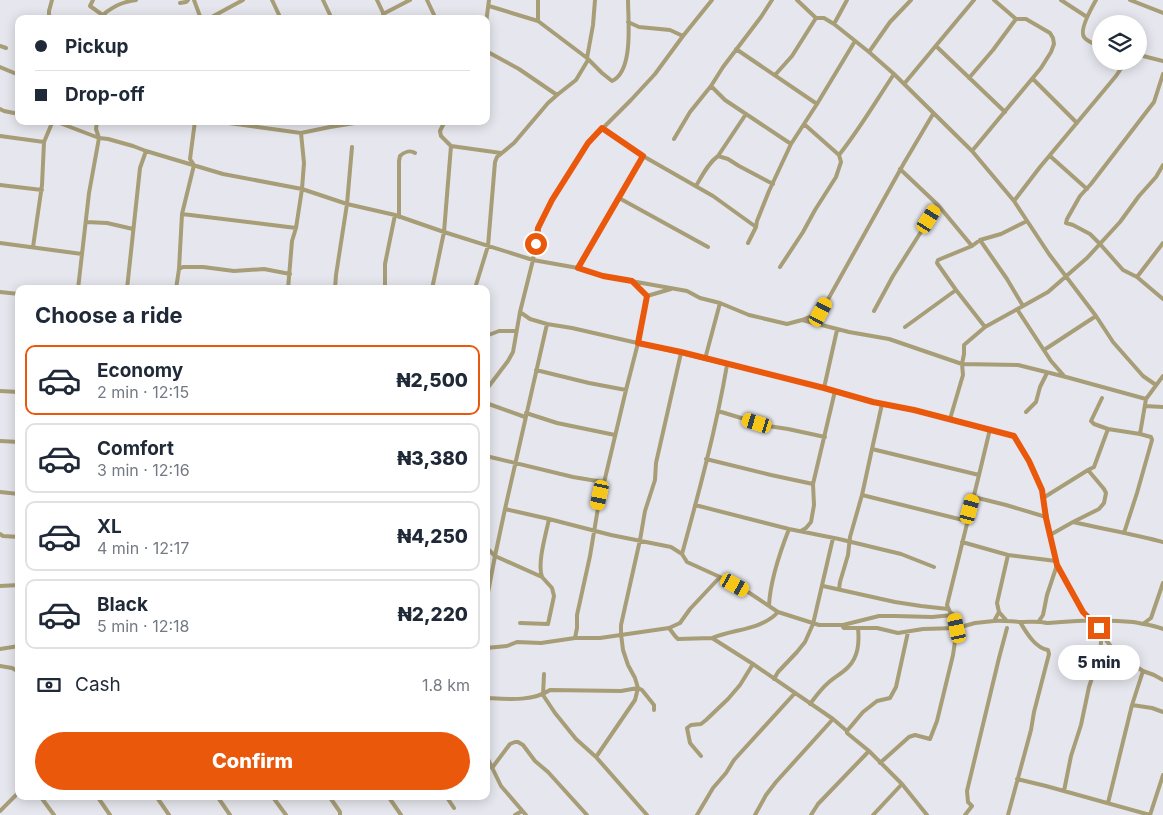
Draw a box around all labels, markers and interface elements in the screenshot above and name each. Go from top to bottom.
map controls [1092,15,1147,70]
button: layers [1092,15,1147,70]
text: Pickup [65,35,128,58]
text: Drop-off [65,83,145,106]
car [914,202,943,236]
route start [525,233,547,255]
car [807,295,834,329]
text: Choose a ride [35,302,183,328]
icon: car [37,358,82,403]
text: Economy [97,359,183,382]
text: ₦2,500 [396,369,468,392]
text: 2 min · 12:15 [97,382,189,402]
car [740,411,773,435]
icon: car [37,436,82,481]
text: Comfort [97,437,174,460]
text: ₦3,380 [397,447,468,470]
text: 3 min · 12:16 [97,460,190,480]
car [589,479,610,511]
car [958,493,981,525]
icon: car [37,514,82,559]
text: XL [97,515,122,538]
text: ₦4,250 [397,525,468,548]
text: 4 min · 12:17 [97,538,189,558]
car [718,571,751,599]
icon: car [37,592,82,637]
text: Black [97,593,148,616]
text: ₦2,220 [398,603,468,626]
car [946,612,967,644]
text: 5 min · 12:18 [97,616,189,636]
route end [1088,617,1110,639]
callout: 5 min [1058,646,1140,680]
text: 5 min [1077,652,1121,672]
icon: cash [35,671,63,699]
text: Cash [75,673,121,696]
text: 1.8 km [422,675,470,695]
button: Confirm [35,732,470,790]

